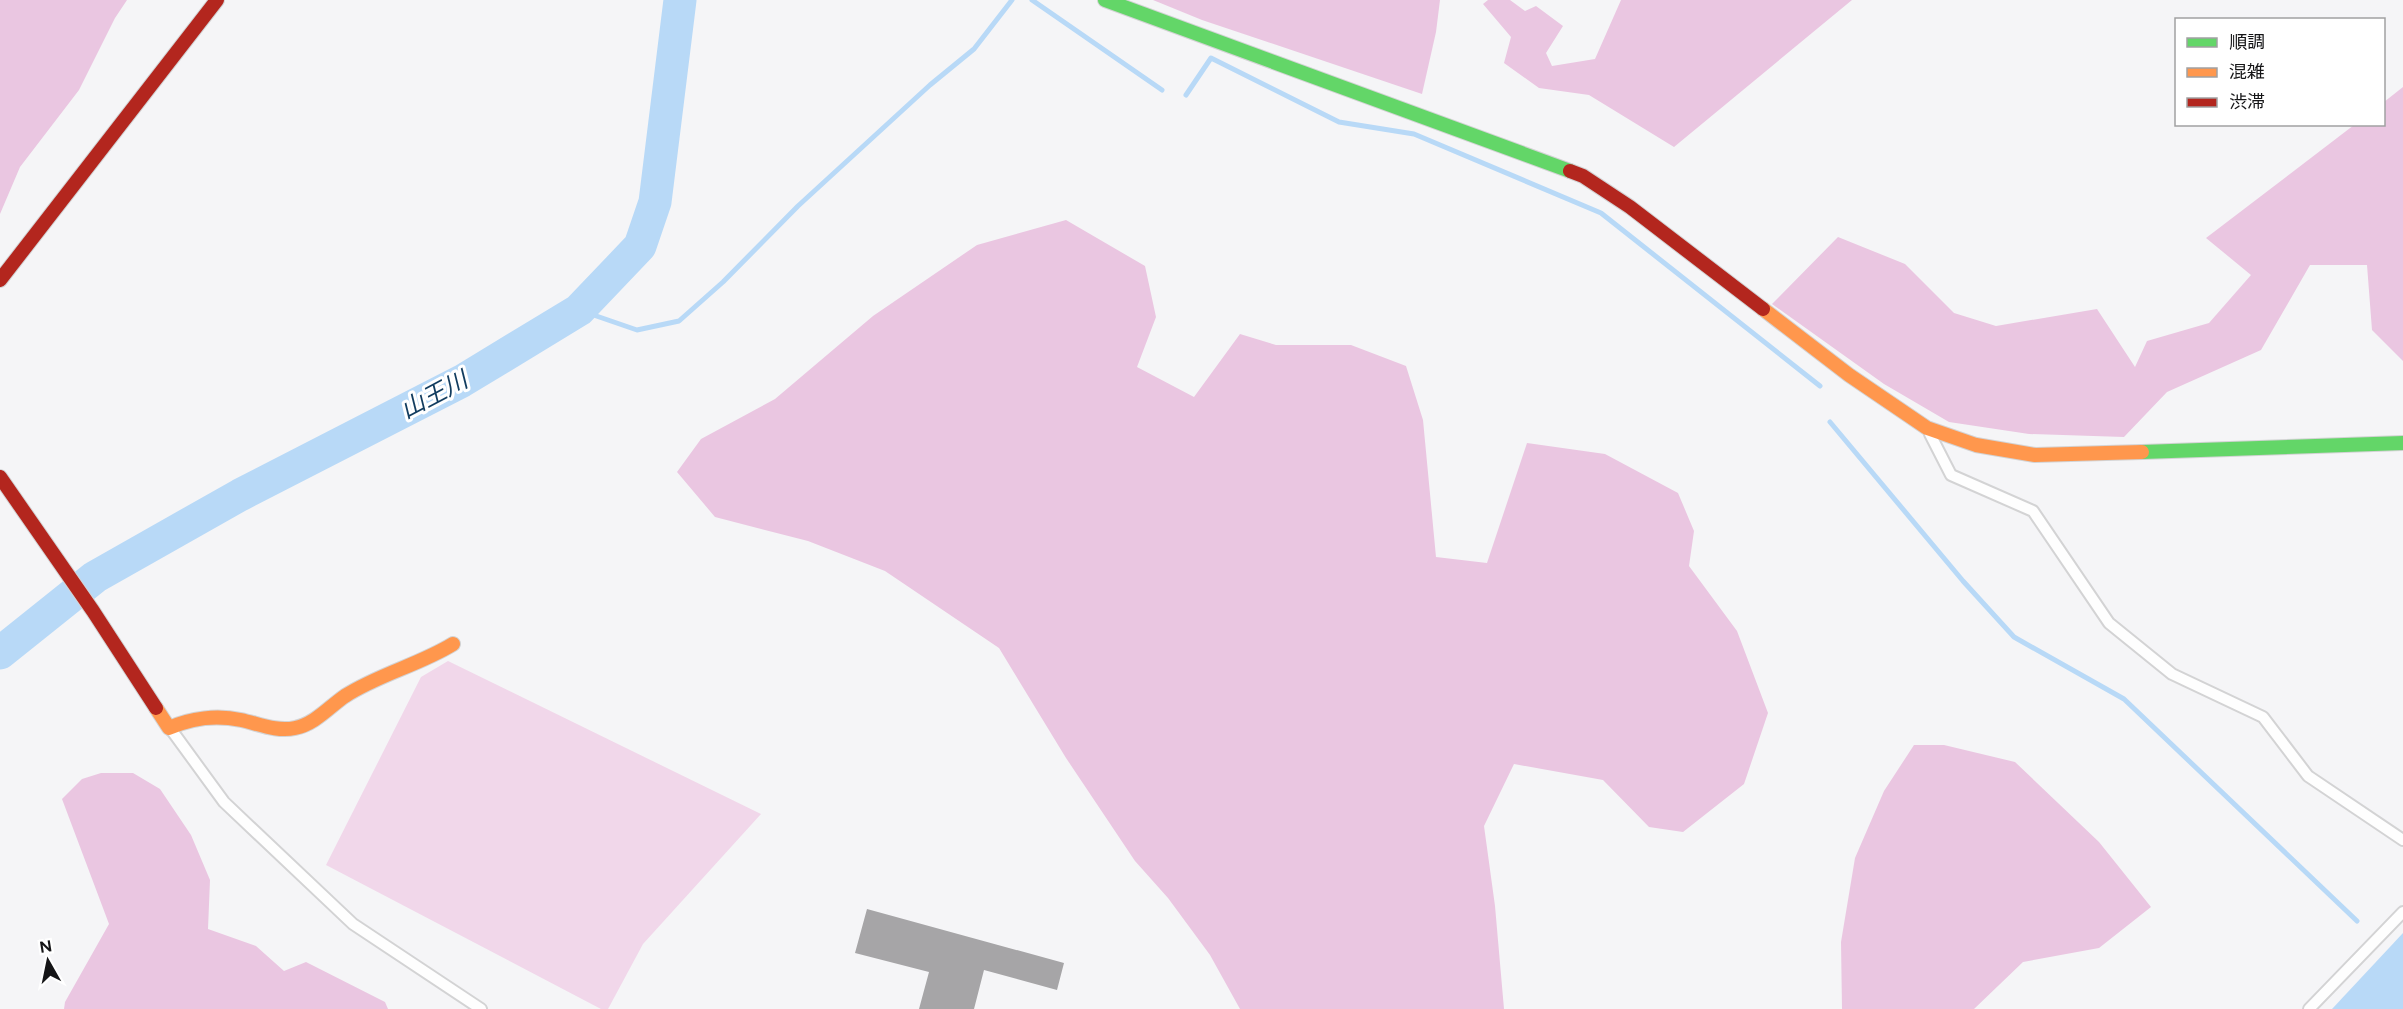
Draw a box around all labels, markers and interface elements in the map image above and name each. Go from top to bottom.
legend [2175,18,2385,126]
text: 順調 [2229,31,2265,53]
text: 混雑 [2229,61,2265,83]
text: 渋滞 [2229,91,2265,113]
water label: 山王川 [395,363,475,424]
north arrow [18,931,78,991]
text: N [38,936,53,957]

